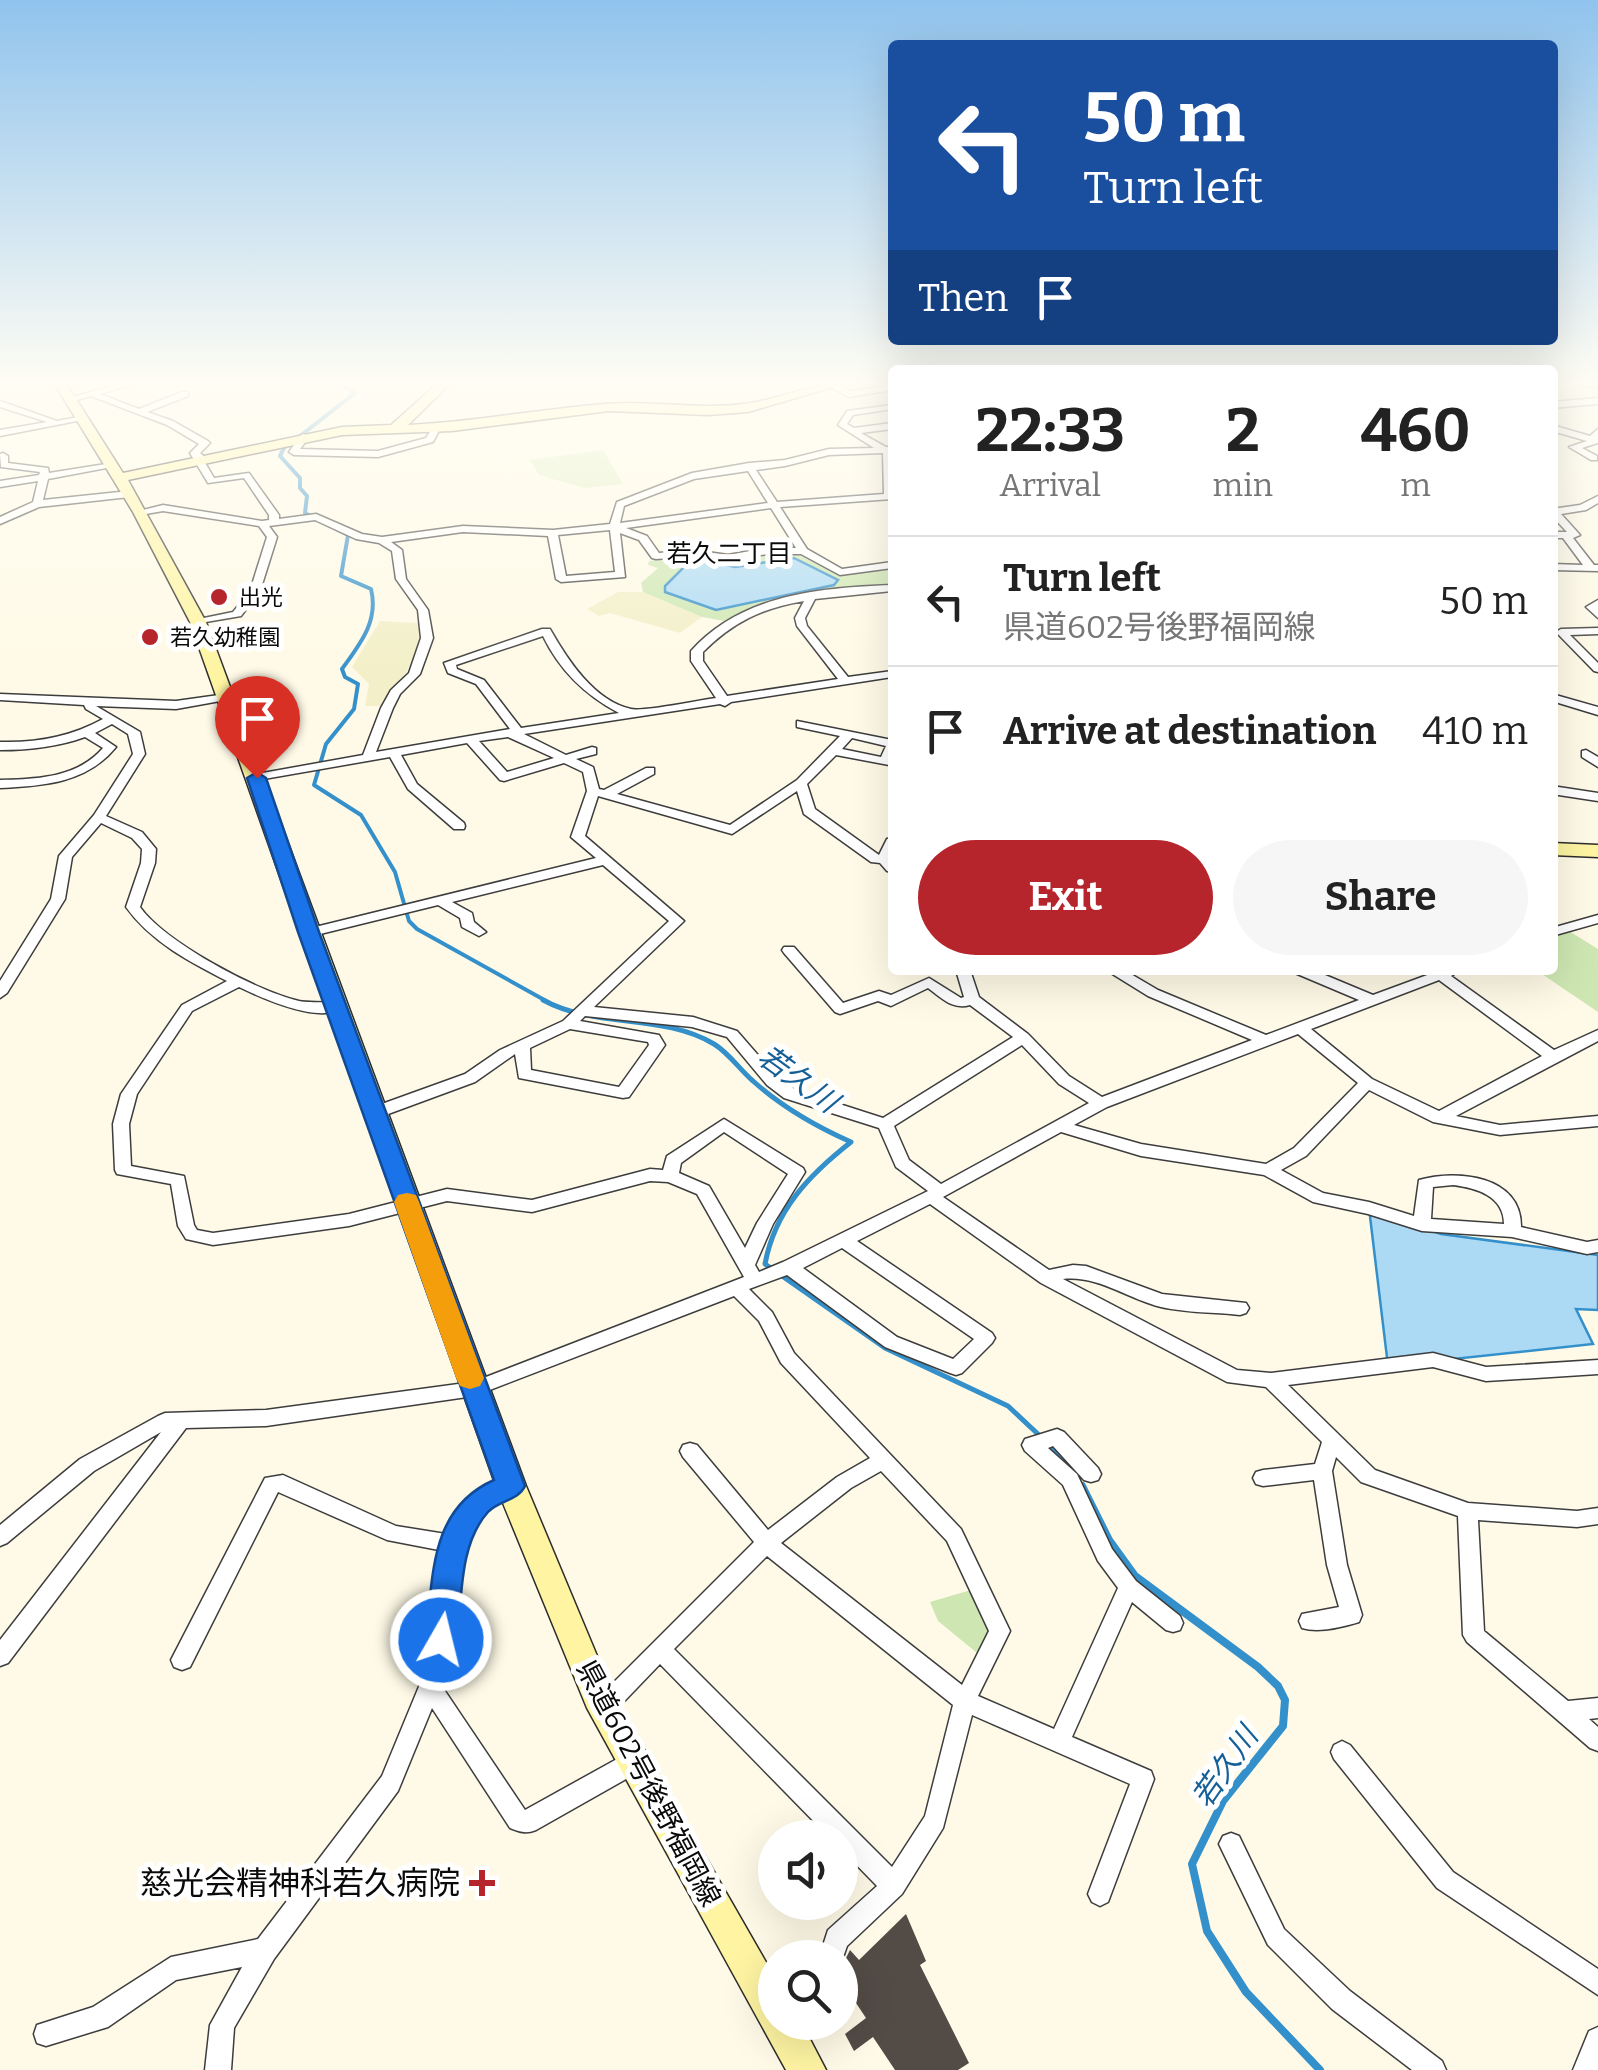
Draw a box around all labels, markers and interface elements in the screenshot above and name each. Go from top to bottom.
text: 50 m [1083,76,1245,160]
icon: left [918,80,1048,210]
text: Turn left [1083,161,1263,215]
icon: arrive [1028,270,1083,325]
text: Then [918,275,1008,321]
text: 22:33 [975,395,1125,467]
text: 2 [1226,395,1260,467]
text: 460 [1360,395,1471,467]
text: Arrival [1000,466,1101,504]
text: min [1213,466,1273,504]
text: m [1400,466,1431,504]
district label: 若久二丁目 [666,539,792,569]
text: Turn left [1003,555,1161,601]
icon: left [918,574,973,629]
text: 50 m [1439,578,1528,624]
place label: 出光 [239,584,283,611]
marker: 出光 [208,586,230,608]
text: 県道602号後野福岡線 [1003,608,1316,646]
place label: 若久幼稚園 [170,624,280,651]
marker: 若久幼稚園 [139,626,161,648]
pin [215,676,300,779]
icon: arrive [230,691,285,746]
icon: arrive [918,704,973,759]
text: Arrive at destination [1003,708,1376,754]
text: 410 m [1422,708,1528,754]
button: Exit [918,840,1213,955]
button: Share [1233,840,1528,955]
water label: 若久川 [751,1038,847,1122]
position arrow [389,1588,493,1692]
street label: 県道602号後野福岡線 [570,1655,727,1912]
water label: 若久川 [1184,1717,1267,1814]
map controls [758,1820,858,2040]
button: sound [758,1820,858,1920]
place label: 慈光会精神科若久病院 [140,1864,460,1902]
marker: 慈光会精神科若久病院 [469,1870,495,1896]
button: search [758,1940,858,2040]

